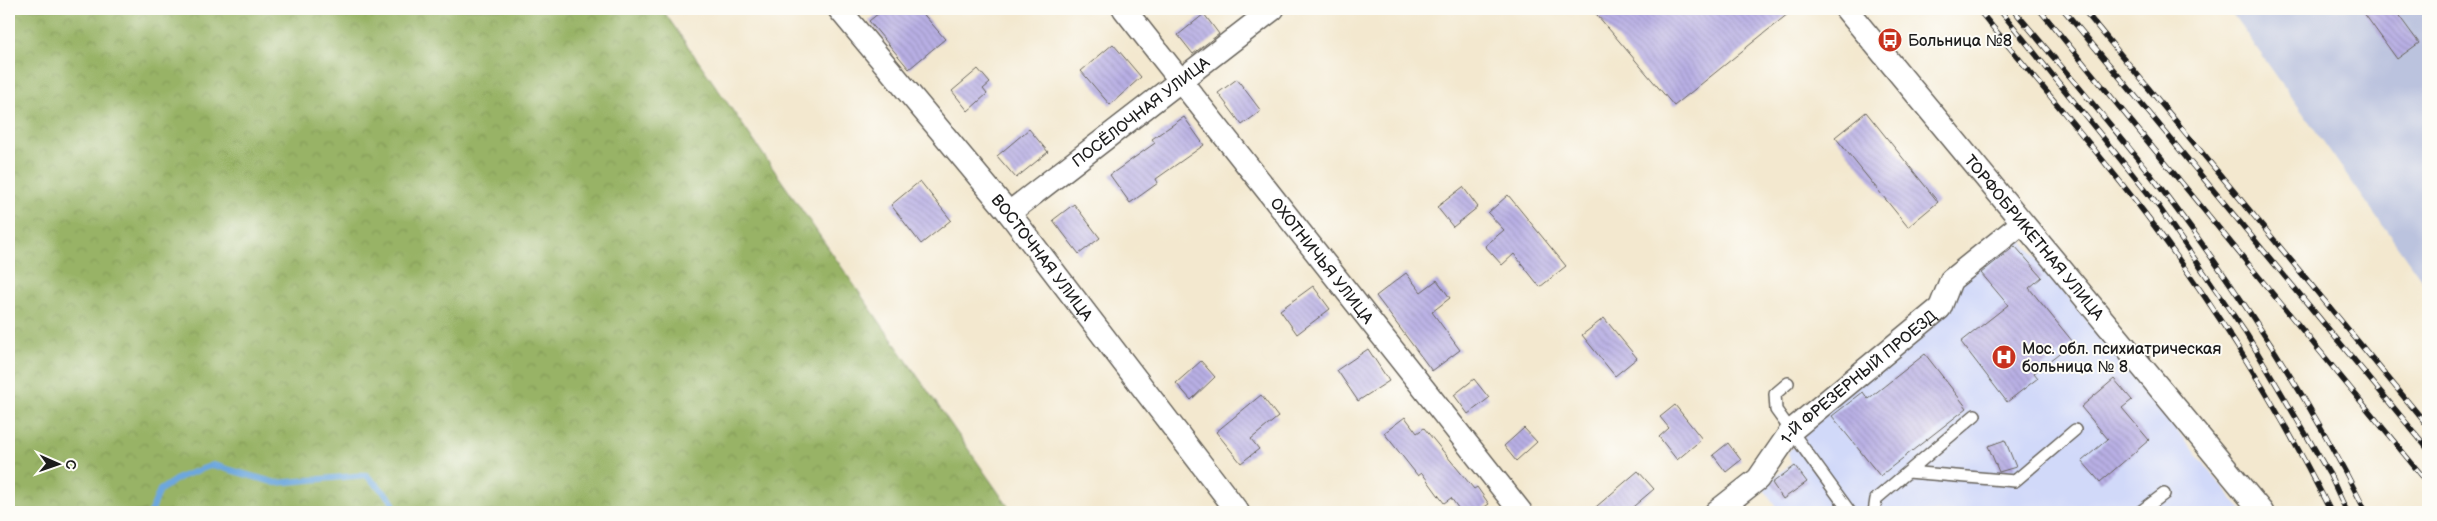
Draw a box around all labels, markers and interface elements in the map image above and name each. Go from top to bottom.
bus stop icon: Больница №8 [1877,27,1903,53]
place label: Больница №8 [1908,32,2012,51]
street label: ПОСЁЛОЧНАЯ УЛИЦА [1069,53,1214,172]
street label: ТОРФОБРИКЕТНАЯ УЛИЦА [1960,152,2108,325]
street label: ВОСТОЧНАЯ УЛИЦА [987,191,1096,325]
street label: ОХОТНИЧЬЯ УЛИЦА [1266,194,1377,328]
street label: 1-Й ФРЕЗЕРНЫЙ ПРОЕЗД [1777,307,1941,448]
place label: Мос. обл. психиатрическая больница № 8 [2022,340,2221,377]
hospital icon: Мос. обл. психиатрическая больница № 8 [1991,344,2017,370]
north arrow [32,438,82,488]
text: С [62,459,79,470]

